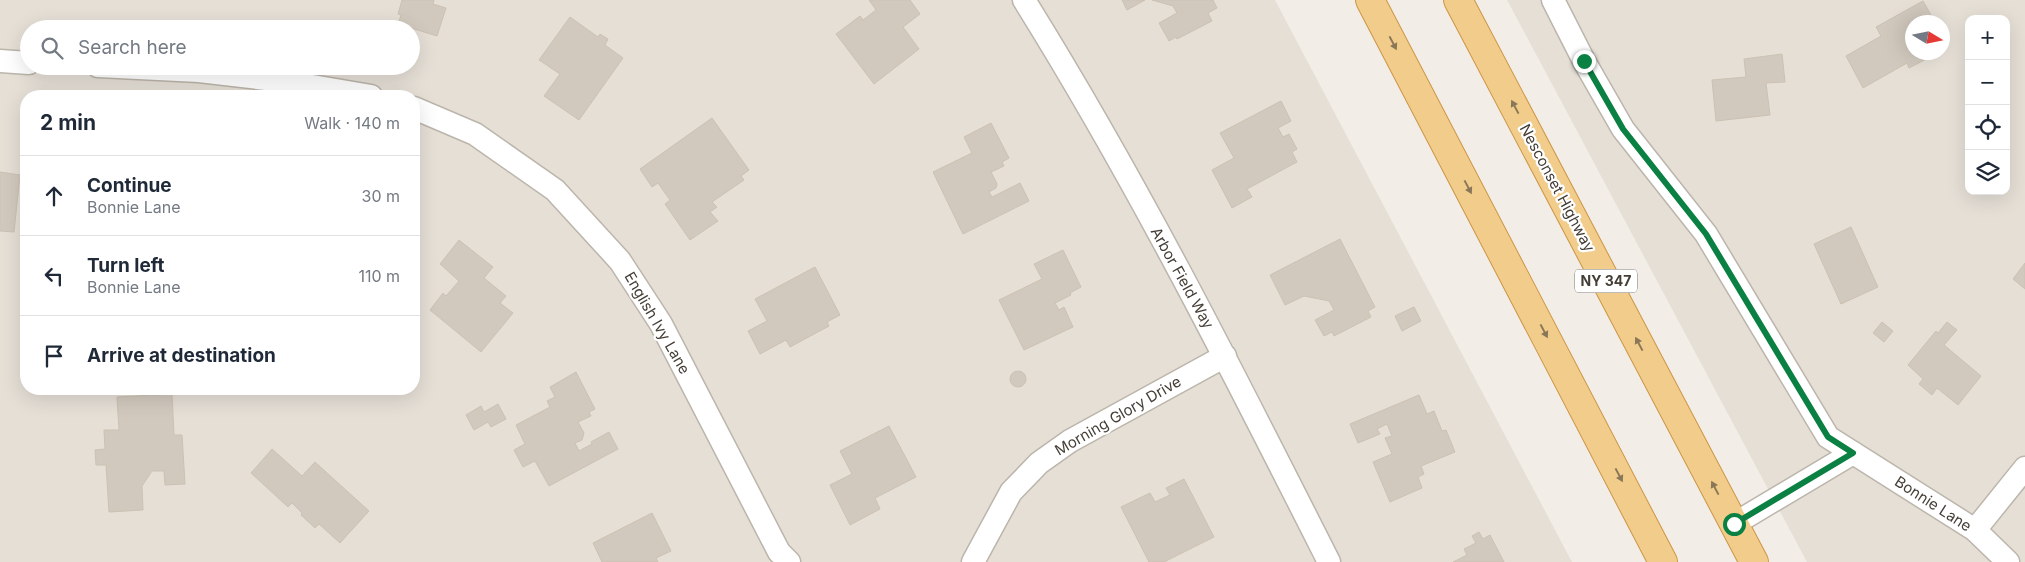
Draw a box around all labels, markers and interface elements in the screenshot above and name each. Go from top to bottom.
north arrow [1905,15,1950,60]
map controls [1965,15,2010,195]
button: + [1965,15,2010,60]
search box [20,20,420,75]
icon: search [38,34,66,62]
text: Search here [78,36,187,59]
one-way arrow [1389,36,1397,50]
route end [1573,50,1596,73]
button: − [1965,60,2010,105]
one-way arrow [1511,100,1519,115]
button: locate [1965,105,2010,150]
text: 2 min [40,110,96,135]
text: Walk · 140 m [304,113,400,133]
street label: Nesconset Highway [1516,121,1599,255]
button: layers [1965,150,2010,195]
text: Continue [87,174,172,197]
one-way arrow [1464,180,1472,194]
icon: ahead [40,182,68,210]
text: 30 m [362,186,400,206]
text: Bonnie Lane [87,197,180,217]
street label: Arbor Field Way [1147,224,1218,332]
text: Turn left [87,254,165,277]
icon: left [40,262,68,290]
text: 110 m [358,266,400,286]
street label: English Ivy Lane [620,268,694,377]
road number: NY 347 [1575,270,1637,292]
text: Bonnie Lane [87,277,180,297]
one-way arrow [1540,324,1548,338]
one-way arrow [1635,337,1643,351]
icon: arrive [40,342,68,370]
text: Arrive at destination [87,344,276,367]
street label: Morning Glory Drive [1051,372,1184,459]
one-way arrow [1615,467,1623,482]
street label: Bonnie Lane [1891,472,1975,535]
one-way arrow [1711,481,1719,495]
route start [1723,513,1746,536]

